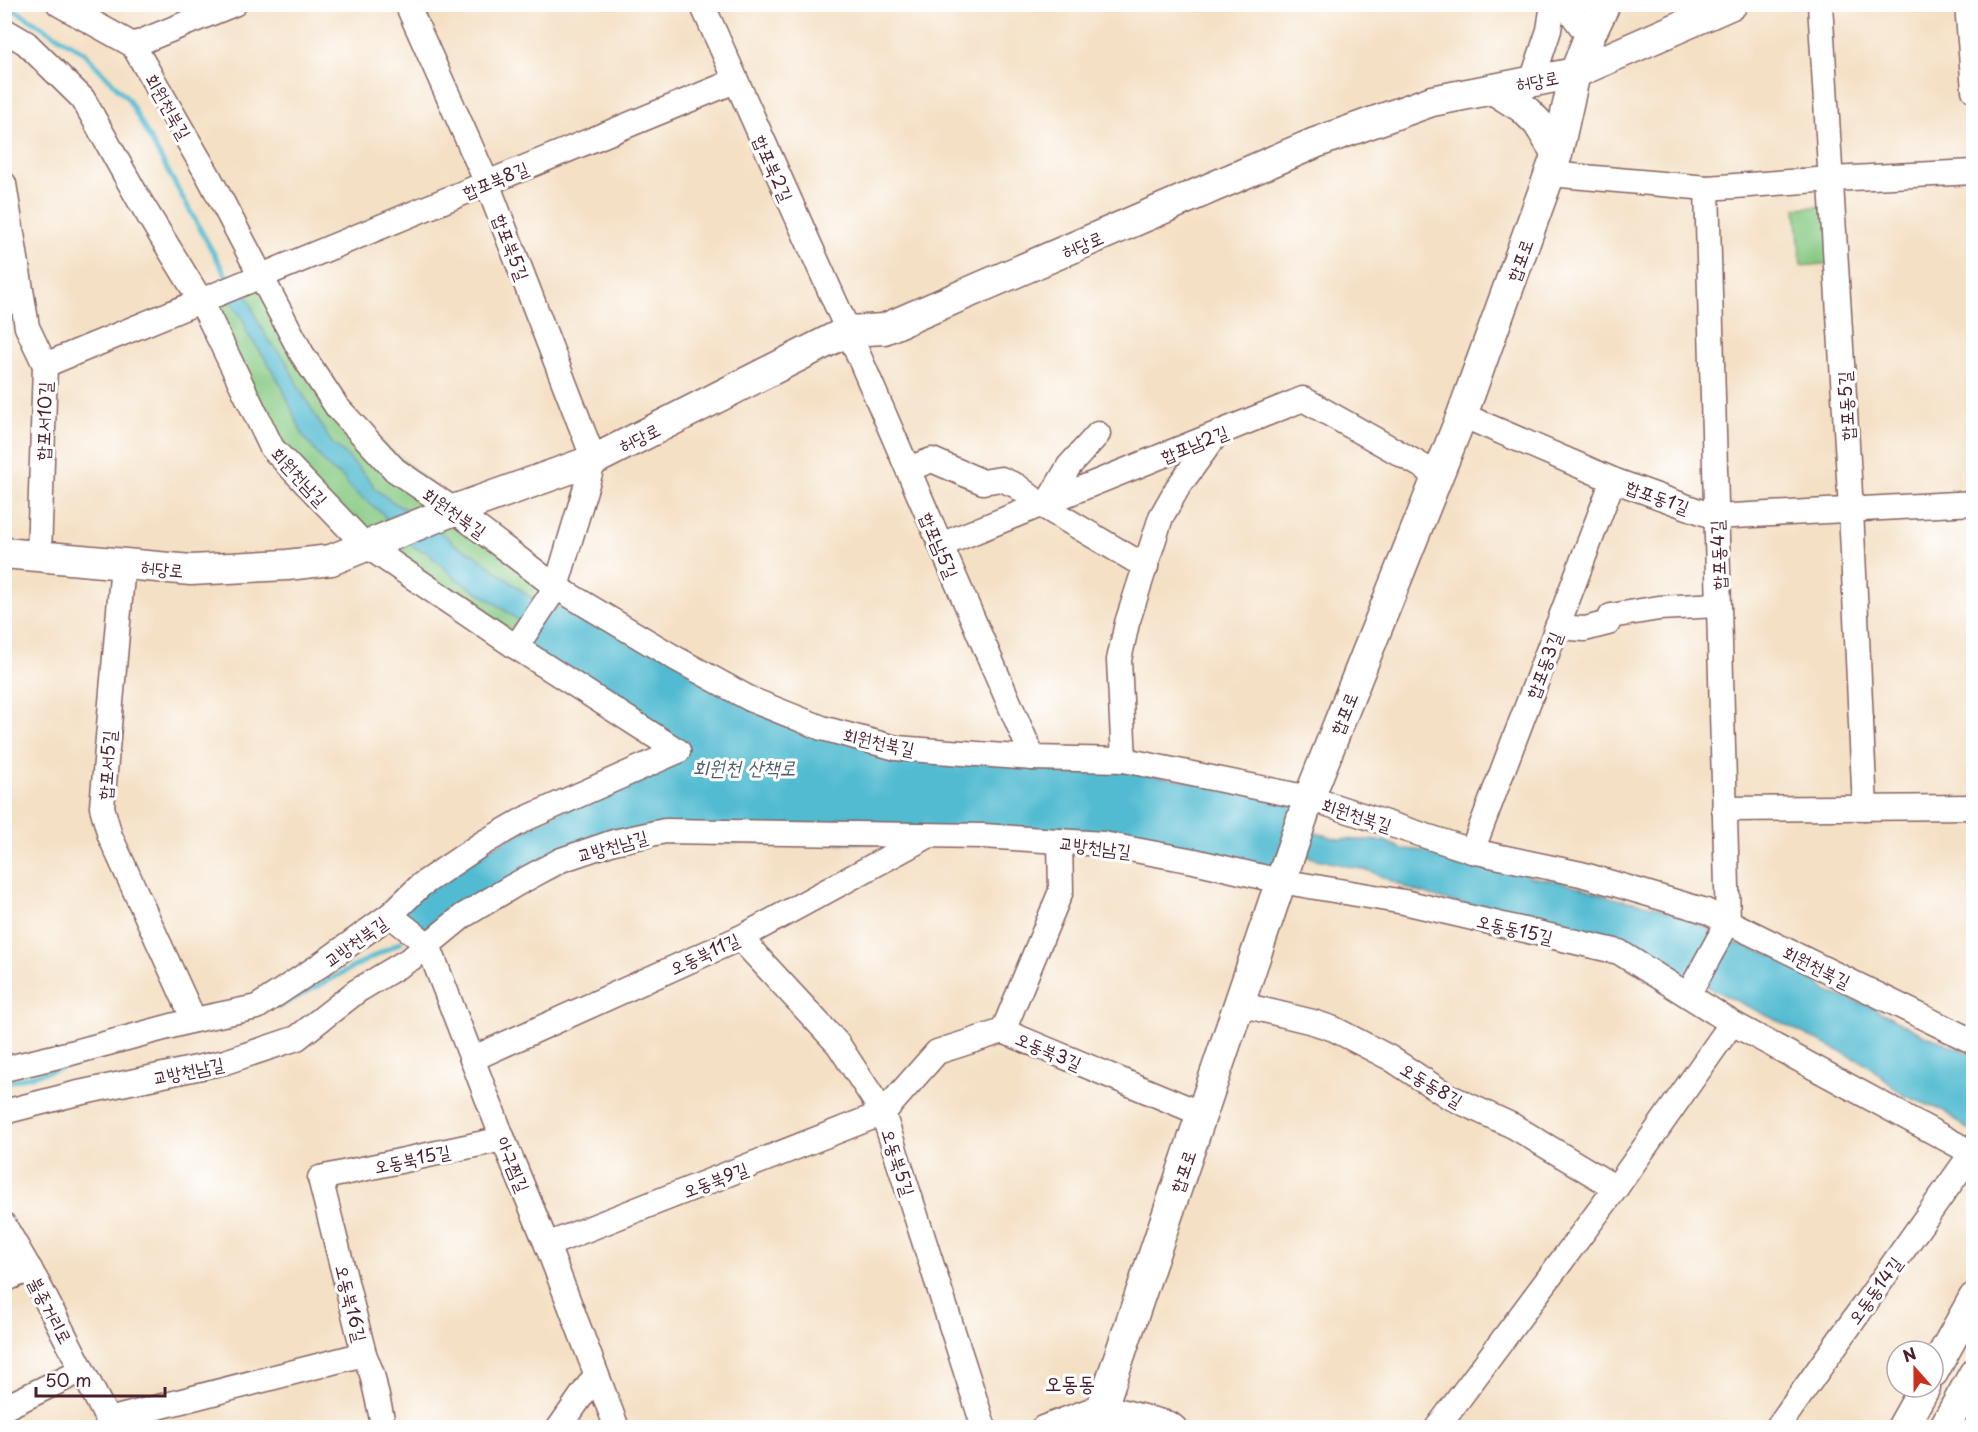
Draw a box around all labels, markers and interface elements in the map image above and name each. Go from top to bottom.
street label: 허당로 [1513,63,1561,97]
street label: 회원천북길 [139,68,199,145]
street label: 합포북2길 [747,130,801,206]
street label: 합포북8길 [458,153,533,204]
street label: 합포북5길 [487,210,537,285]
street label: 허당로 [1057,223,1107,265]
street label: 합포로 [1499,235,1539,285]
street label: 합포동5길 [1830,370,1860,441]
street label: 합포서10길 [28,380,58,461]
street label: 허당로 [614,415,664,459]
street label: 합포남2길 [1156,417,1232,469]
street label: 회원천남길 [265,440,335,512]
street label: 합포동1길 [1622,472,1694,520]
street label: 회원천북길 [418,480,493,544]
street label: 합포남5길 [914,508,966,583]
street label: 합포동4길 [1702,519,1732,590]
street label: 허당로 [139,553,185,583]
street label: 합포동3길 [1518,627,1568,702]
street label: 합포로 [1322,688,1364,738]
street label: 회원천북길 [841,720,918,762]
street label: 합포서5길 [90,729,122,801]
water label: 회원천 산책로 [692,752,796,782]
street label: 회원천북길 [1318,790,1396,838]
street label: 교방천남길 [573,822,651,868]
street label: 교방천남길 [1057,828,1133,864]
street label: 오동동15길 [1474,906,1556,950]
street label: 교방천북길 [318,908,393,973]
street label: 오동북11길 [665,925,744,981]
street label: 회원천북길 [1779,938,1856,994]
street label: 오동북3길 [1012,1024,1087,1076]
street label: 교방천남길 [150,1049,227,1091]
street label: 오동동8길 [1395,1055,1469,1114]
street label: 오동북5길 [875,1125,923,1200]
street label: 아구찜길 [491,1132,538,1196]
street label: 오동북15길 [371,1137,453,1179]
street label: 합포로 [1162,1146,1202,1196]
street label: 오동북9길 [678,1154,752,1204]
street label: 오동동14길 [1840,1250,1908,1329]
street label: 오동북16길 [329,1262,375,1345]
street label: 불종거리로 [22,1272,80,1348]
north arrow [1885,1339,1945,1399]
text: N [1899,1341,1919,1368]
scale bar [36,1360,165,1398]
text: 50 m [45,1366,92,1393]
district label: 오동동 [1045,1366,1095,1398]

